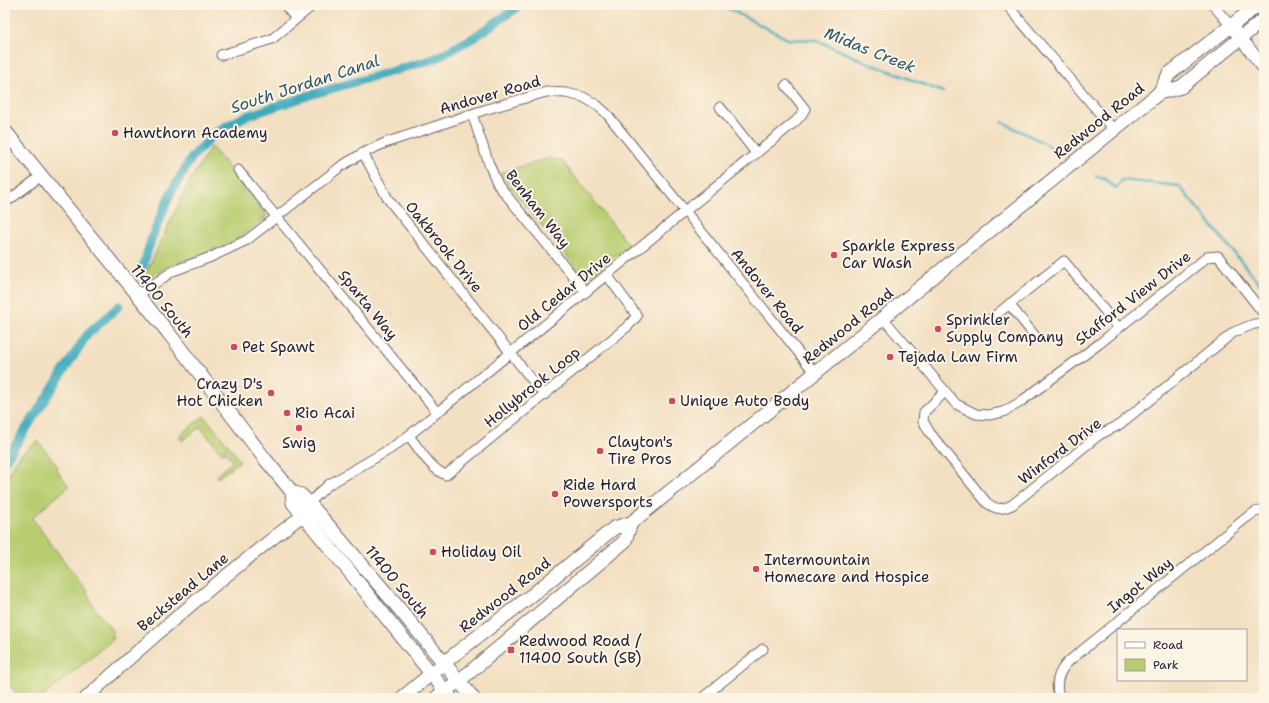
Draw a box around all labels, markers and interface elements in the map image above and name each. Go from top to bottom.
water label: Midas Creek [821,22,919,78]
water label: South Jordan Canal [228,50,382,118]
street label: Andover Road [437,71,543,119]
street label: Redwood Road [1050,78,1149,164]
place label: Hawthorn Academy [123,123,268,143]
marker: Hawthorn Academy [110,128,120,138]
street label: Benham Way [501,166,575,252]
street label: Oakbrook Drive [401,197,487,297]
place label: Sparkle Express Car Wash [842,236,955,273]
street label: Andover Road [726,244,808,338]
street label: Stafford View Drive [1071,247,1195,349]
street label: Old Cedar Drive [513,248,615,336]
marker: Sparkle Express Car Wash [829,250,839,260]
street label: 11400 South [126,260,198,342]
street label: Sparta Way [334,266,402,344]
street label: Redwood Road [799,283,898,369]
place label: Sprinkler Supply Company [946,310,1064,347]
marker: Sprinkler Supply Company [933,324,943,334]
place label: Pet Spawt [242,337,315,357]
marker: Pet Spawt [229,342,239,352]
street label: Hollybrook Loop [480,342,584,432]
place label: Tejada Law Firm [898,347,1018,367]
marker: Tejada Law Firm [885,352,895,362]
place label: Crazy D's Hot Chicken [176,374,263,411]
marker: Crazy D's Hot Chicken [266,388,276,398]
place label: Unique Auto Body [680,391,809,411]
marker: Unique Auto Body [667,396,677,406]
place label: Rio Acai [295,403,355,423]
marker: Rio Acai [282,408,292,418]
street label: Winford Drive [1014,413,1106,489]
marker: Swig [294,423,304,433]
place label: Clayton's Tire Pros [608,432,673,469]
place label: Swig [282,433,316,453]
marker: Clayton's Tire Pros [595,446,605,456]
place label: Ride Hard Powersports [563,475,653,512]
marker: Ride Hard Powersports [550,489,560,499]
street label: 11400 South [361,541,433,623]
place label: Holiday Oil [441,542,522,562]
marker: Holiday Oil [428,547,438,557]
street label: Beckstead Lane [133,548,233,636]
place label: Intermountain Homecare and Hospice [764,550,930,587]
street label: Redwood Road [455,553,555,637]
street label: Ingot Way [1103,553,1177,617]
marker: Intermountain Homecare and Hospice [751,564,761,574]
legend [1117,629,1247,681]
place label: Redwood Road / 11400 South (SB) [519,631,642,668]
text: Road [1153,637,1184,653]
marker: Redwood Road / 11400 South (SB) [506,645,516,655]
text: Park [1153,657,1179,673]

